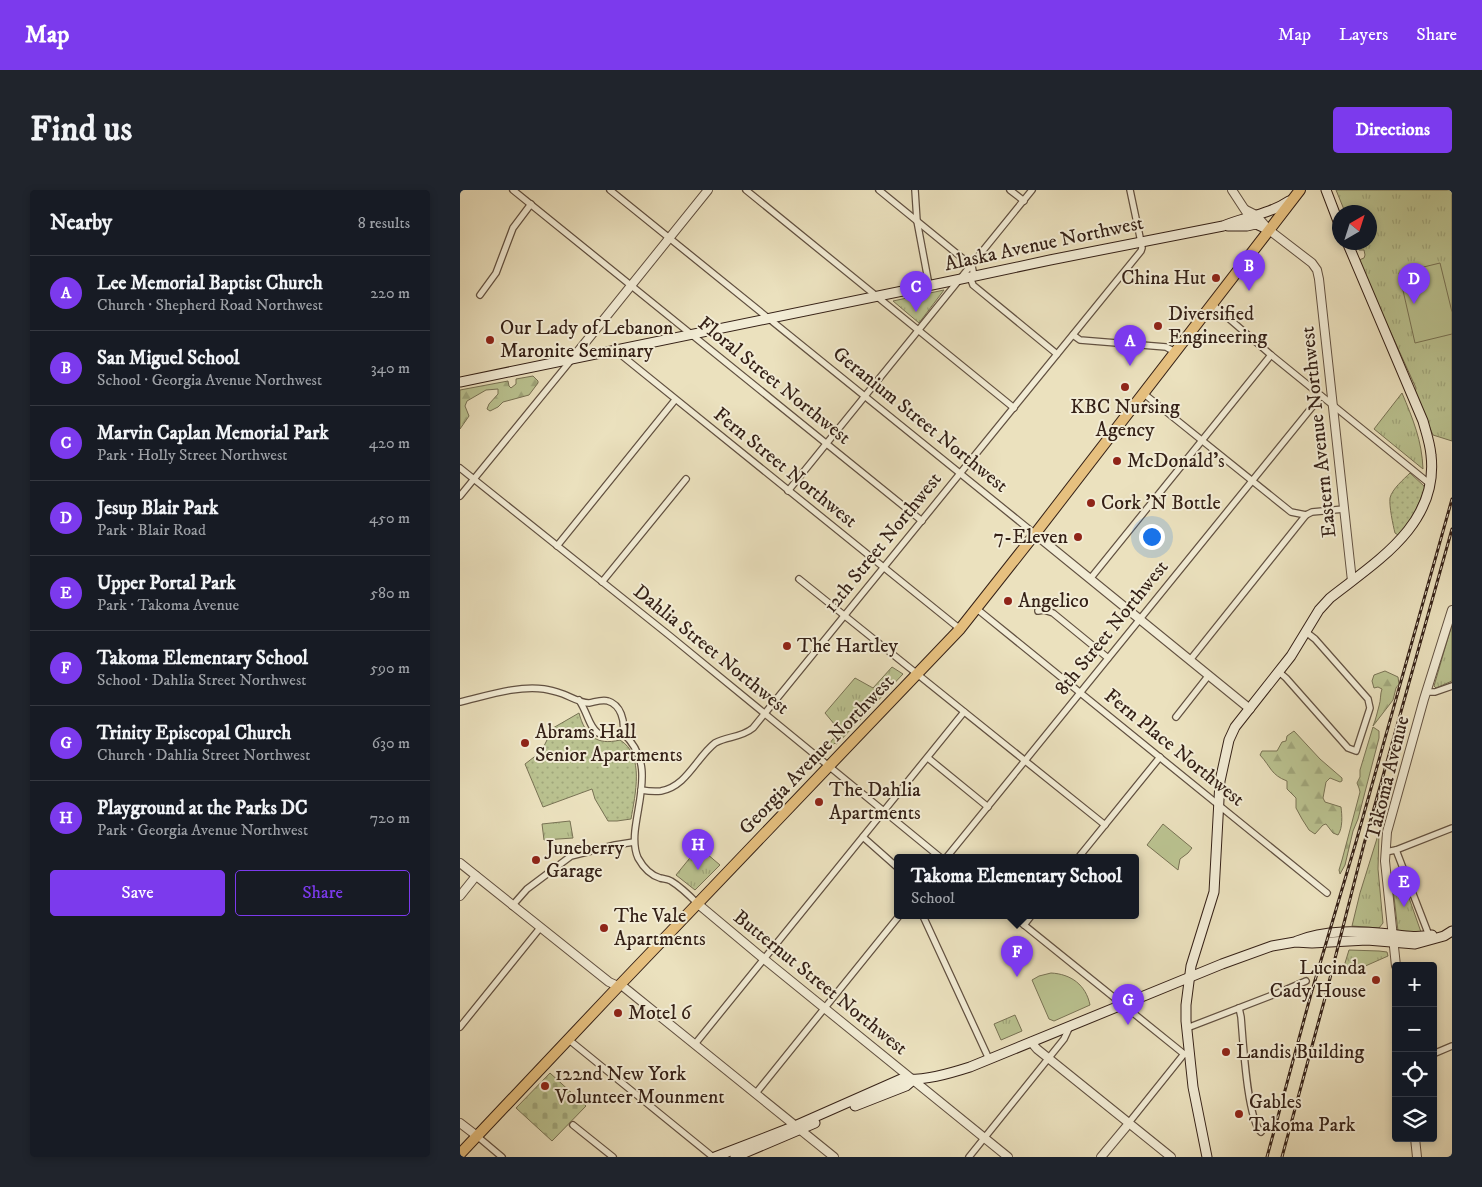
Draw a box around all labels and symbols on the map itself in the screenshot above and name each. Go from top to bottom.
north arrow [1332,205,1377,250]
street label: Alaska Avenue Northwest [942,211,1146,277]
pin: B [1233,250,1265,291]
pin: D [1398,263,1430,304]
place label: China Hut [1121,266,1206,291]
pin: C [900,271,932,312]
marker: China Hut [1210,272,1222,284]
place label: Diversified Engineering [1168,302,1267,350]
street label: Floral Street Northwest [692,312,856,450]
place label: Our Lady of Lebanon Maronite Seminary [500,316,674,364]
marker: Diversified Engineering [1152,320,1164,332]
pin: A [1114,325,1146,366]
street label: Eastern Avenue Northwest [1295,325,1343,539]
marker: Our Lady of Lebanon Maronite Seminary [484,334,496,346]
street label: Geranium Street Northwest [827,342,1013,498]
marker: KBC Nursing Agency [1119,381,1131,393]
place label: KBC Nursing Agency [1070,395,1180,443]
street label: Fern Street Northwest [708,402,862,534]
place label: McDonald's [1127,449,1225,474]
marker: McDonald's [1111,455,1123,467]
street label: 12th Street Northwest [819,468,947,618]
place label: Cork 'N Bottle [1101,491,1221,516]
marker: Cork 'N Bottle [1085,497,1097,509]
your location [1139,524,1165,550]
place label: 7-Eleven [993,525,1069,550]
marker: 7-Eleven [1072,531,1084,543]
street label: 8th Street Northwest [1050,555,1174,701]
street label: Dahlia Street Northwest [628,579,794,721]
place label: Angelico [1018,589,1089,614]
marker: Angelico [1002,595,1014,607]
place label: The Hartley [797,634,899,659]
marker: The Hartley [781,640,793,652]
street label: Georgia Avenue Northwest [734,670,900,840]
street label: Fern Place Northwest [1099,684,1249,812]
street label: Takoma Avenue [1361,713,1415,843]
place label: Abrams Hall Senior Apartments [535,720,683,768]
marker: Abrams Hall Senior Apartments [519,737,531,749]
place label: The Dahlia Apartments [829,778,921,826]
marker: The Dahlia Apartments [813,796,825,808]
pin: H [682,829,714,870]
place label: Juneberry Garage [544,836,624,884]
marker: Juneberry Garage [530,854,542,866]
pin: E [1388,866,1420,907]
place label: The Vale Apartments [614,904,706,952]
street label: Butternut Street Northwest [728,905,912,1061]
marker: The Vale Apartments [598,922,610,934]
pin: F [1001,936,1033,977]
place label: Lucinda Cady House [1270,956,1366,1004]
marker: Lucinda Cady House [1370,974,1382,986]
pin: G [1112,984,1144,1025]
place label: Motel 6 [628,1001,692,1026]
marker: Motel 6 [612,1007,624,1019]
place label: Landis Building [1236,1040,1364,1065]
marker: Landis Building [1220,1046,1232,1058]
place label: 122nd New York Volunteer Mounment [554,1062,725,1110]
marker: 122nd New York Volunteer Mounment [539,1080,551,1092]
place label: Gables Takoma Park [1249,1090,1356,1138]
marker: Gables Takoma Park [1233,1108,1245,1120]

